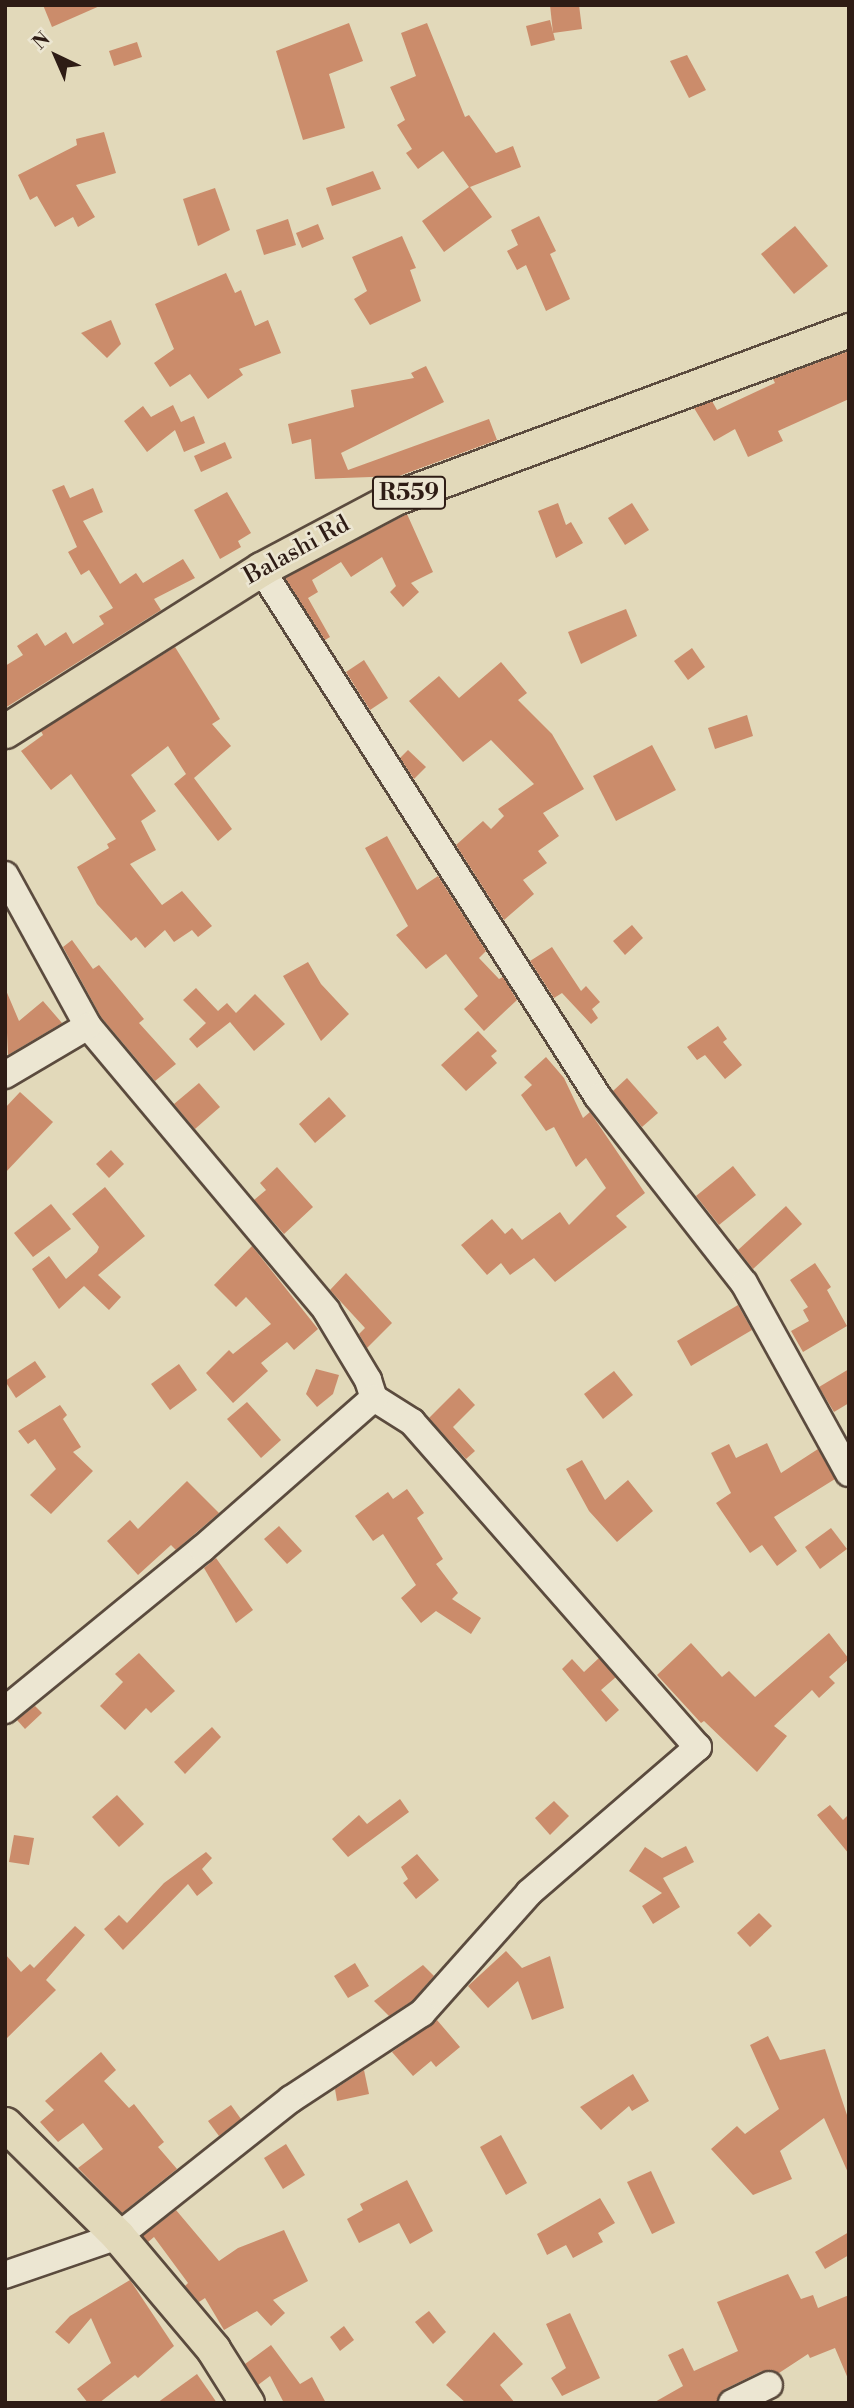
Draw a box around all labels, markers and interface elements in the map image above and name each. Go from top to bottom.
north arrow [21,21,91,91]
text: N [28,27,55,55]
road number: R559 [370,474,448,512]
street label: Balashi Rd [239,510,355,592]

